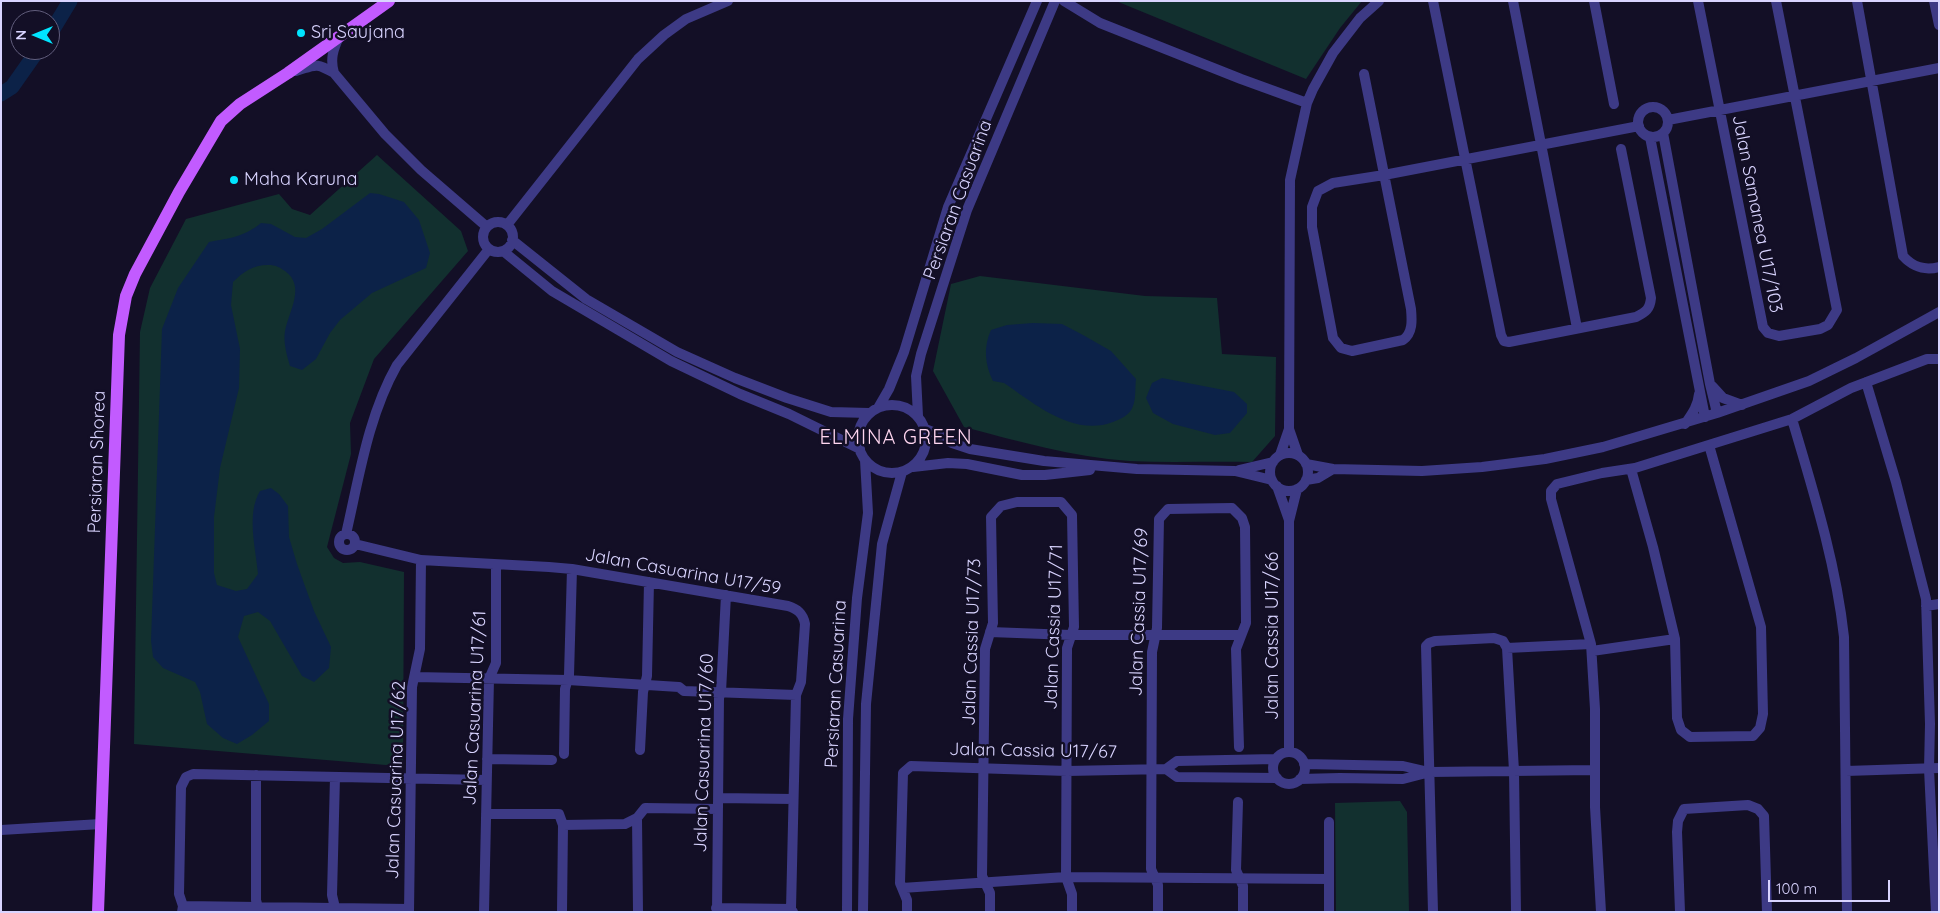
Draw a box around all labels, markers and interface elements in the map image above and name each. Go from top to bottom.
north arrow [10,10,60,60]
place label: Sri Saujana [311,22,405,44]
marker: Sri Saujana [295,27,307,39]
text: N [12,30,30,40]
street label: Jalan Samanea U17/103 [1727,113,1787,315]
street label: Persiaran Casuarina [919,117,997,283]
place label: Maha Karuna [244,169,357,191]
marker: Maha Karuna [228,174,240,186]
street label: Persiaran Shorea [84,390,110,534]
district label: ELMINA GREEN [818,426,974,450]
street label: Jalan Cassia U17/69 [1125,527,1153,697]
street label: Jalan Casuarina U17/59 [583,544,783,600]
street label: Jalan Cassia U17/71 [1040,544,1068,710]
street label: Jalan Cassia U17/66 [1262,552,1284,720]
street label: Jalan Cassia U17/73 [958,558,986,726]
street label: Persiaran Casuarina [821,599,851,769]
street label: Jalan Casuarina U17/61 [459,610,491,806]
street label: Jalan Casuarina U17/60 [690,653,718,853]
street label: Jalan Casuarina U17/62 [382,680,410,880]
street label: Jalan Cassia U17/67 [949,739,1117,763]
scale bar [1770,870,1892,902]
text: 100 m [1776,879,1817,898]

